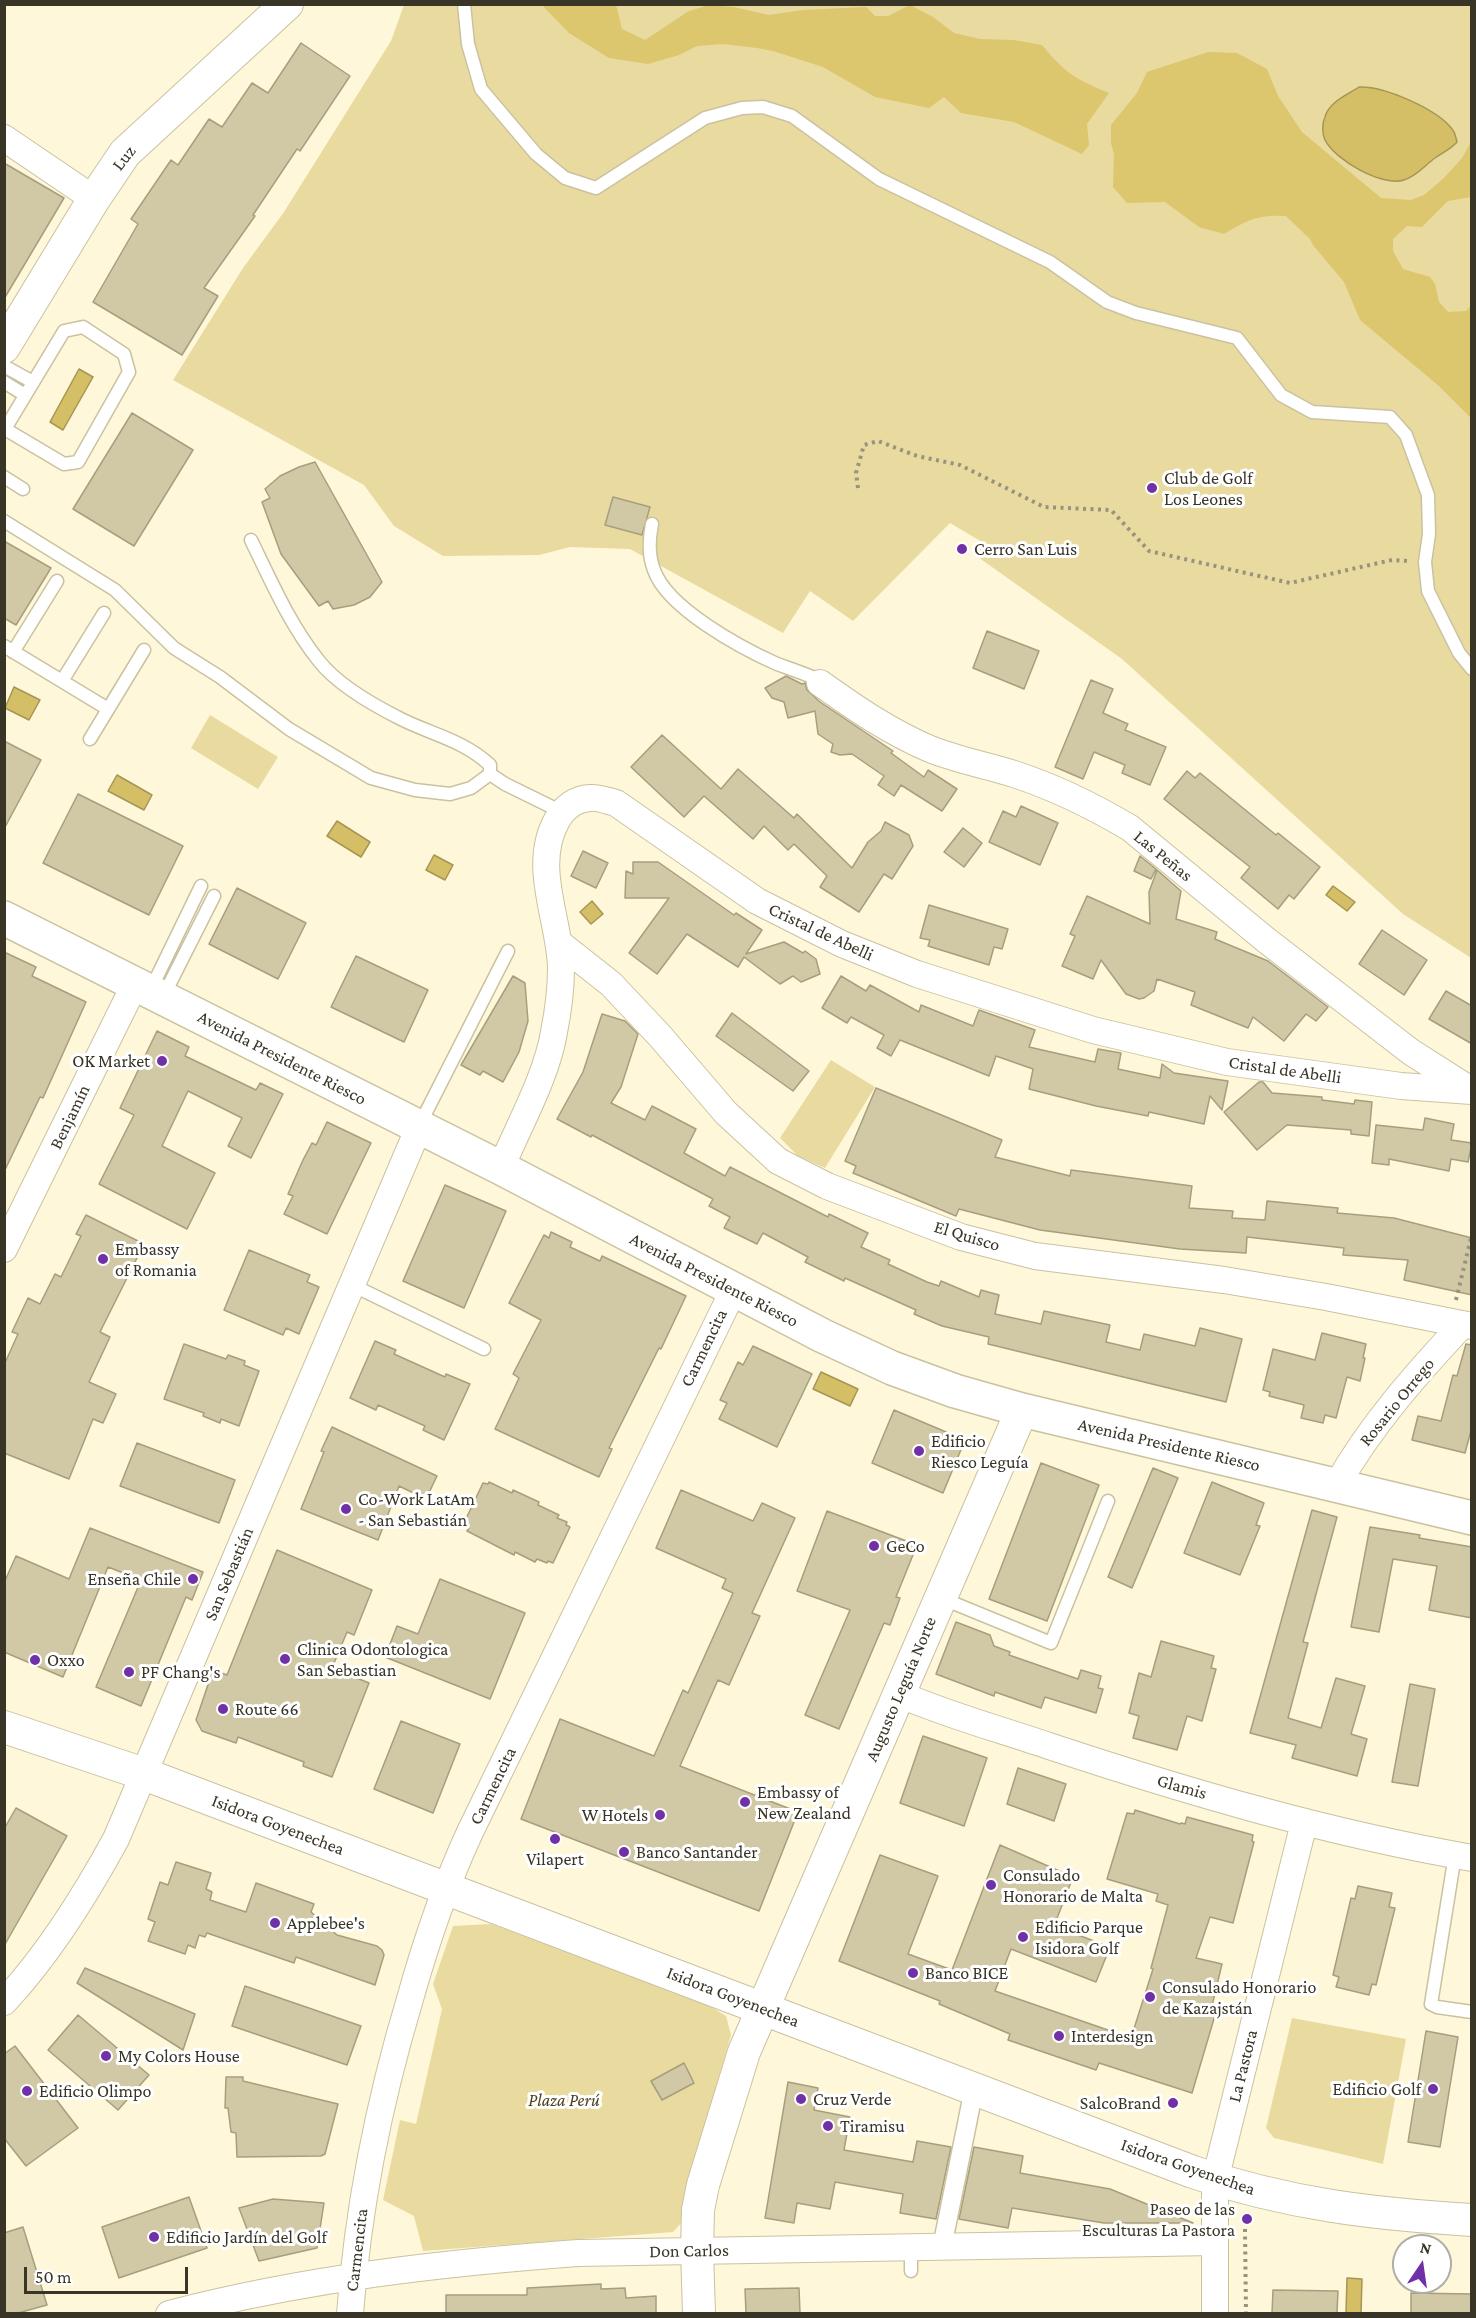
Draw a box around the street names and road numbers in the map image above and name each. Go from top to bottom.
street label: Luz [107,141,141,175]
street label: Las Peñas [1129,826,1197,886]
street label: Cristal de Abelli [765,898,877,966]
street label: Avenida Presidente Riesco [194,1006,370,1110]
street label: Cristal de Abelli [1227,1051,1343,1089]
street label: Benjamín [45,1081,95,1153]
street label: El Quisco [932,1216,1002,1256]
street label: Avenida Presidente Riesco [626,1228,802,1332]
street label: Carmencita [676,1306,732,1390]
street label: Rosario Orrego [1355,1353,1439,1451]
street label: Avenida Presidente Riesco [1076,1414,1262,1476]
street label: San Sebastián [200,1524,258,1624]
street label: Augusto Leguía Norte [861,1613,941,1765]
street label: Carmencita [465,1744,521,1828]
street label: Glamis [1155,1770,1209,1804]
street label: Isidora Goyenechea [209,1790,347,1860]
street label: Isidora Goyenechea [664,1962,802,2032]
street label: La Pastora [1224,2027,1262,2105]
street label: Isidora Goyenechea [1118,2134,1258,2200]
street label: Carmencita [341,2207,373,2293]
street label: Don Carlos [649,2240,729,2262]

